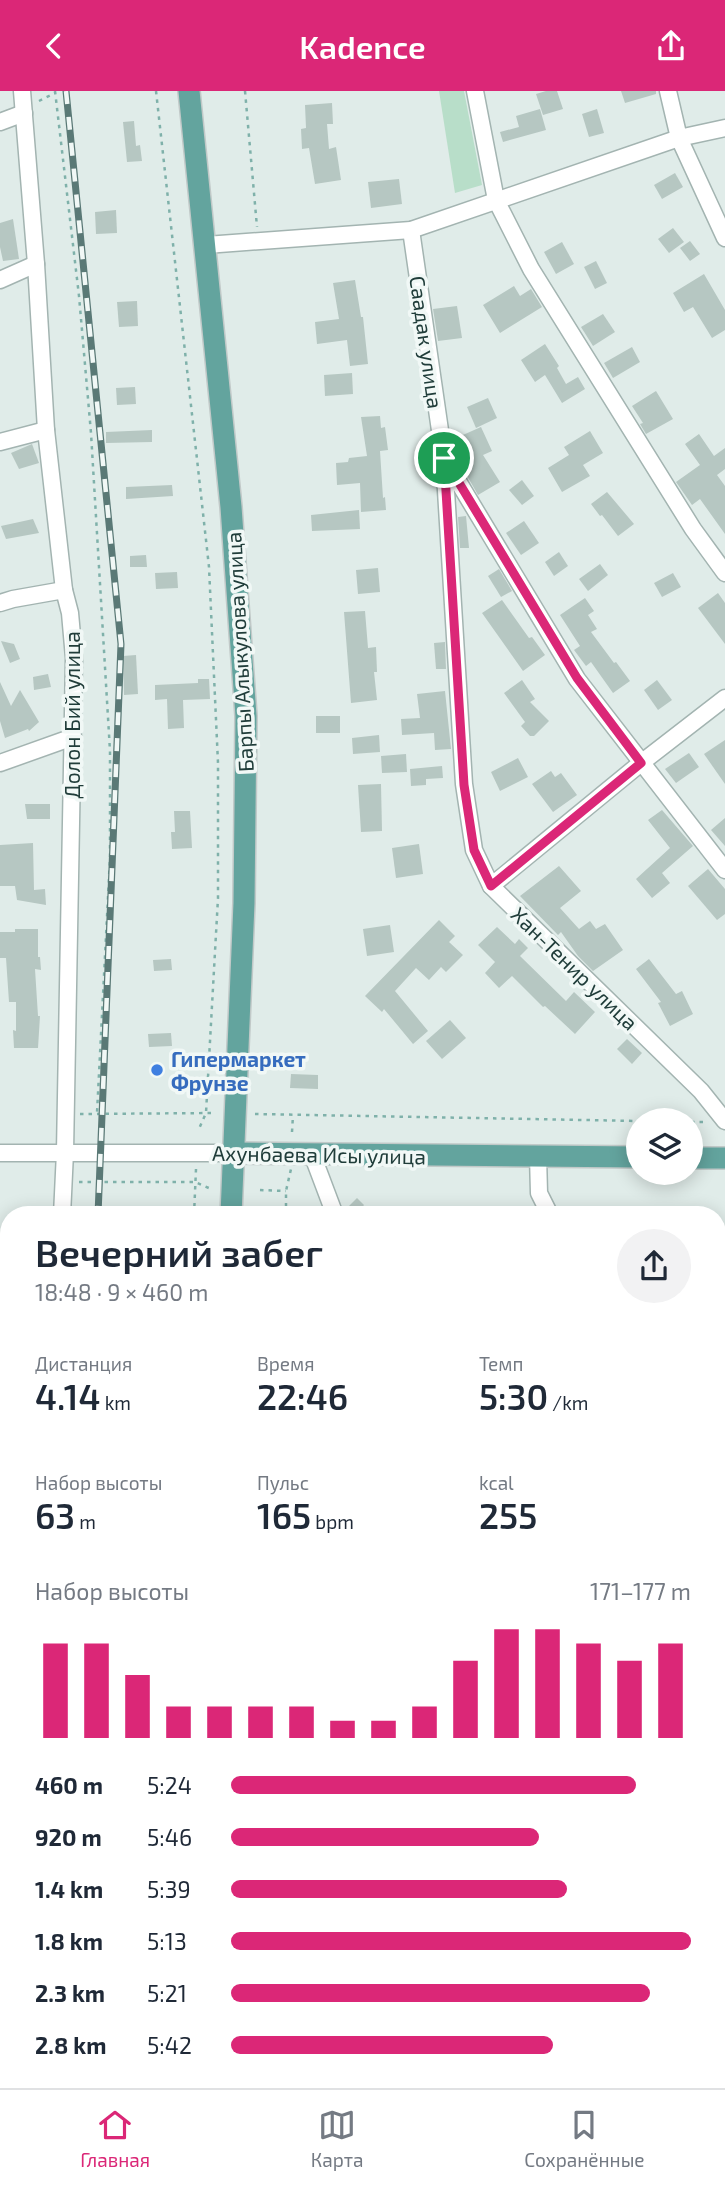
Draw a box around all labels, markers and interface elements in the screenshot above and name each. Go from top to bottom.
icon: back [35,27,73,65]
text: Kadence [299,27,426,65]
icon: share [652,27,690,65]
street label: Саадак улица [404,274,449,410]
pin [414,428,474,488]
icon: arrive [425,439,463,477]
street label: Барпы Алыкулова улица [220,531,259,773]
street label: Долон Бий улица [59,631,85,799]
street label: Хан-Тенир улица [506,901,644,1035]
place label: Гипермаркет Фрунзе [171,1046,306,1095]
marker: Гипермаркет Фрунзе [149,1062,165,1078]
map controls [626,1108,703,1185]
button: layers [626,1108,703,1185]
street label: Ахунбаева Исы улица [212,1140,426,1169]
text: Вечерний забег [35,1229,323,1275]
button: share [617,1229,691,1303]
text: 18:48 · 9 × 460 m [35,1278,208,1306]
text: Дистанция [35,1352,132,1375]
text: Время [257,1352,315,1375]
text: Темп [479,1352,523,1375]
text: 4.14 [35,1375,100,1417]
text: 22:46 [257,1375,348,1417]
text: 5:30 [479,1375,548,1417]
text: km [100,1391,131,1414]
text: /km [548,1391,588,1414]
text: Набор высоты [35,1471,162,1494]
text: Пульс [257,1471,309,1494]
text: kcal [479,1471,514,1494]
text: 63 [35,1494,75,1536]
text: 165 [257,1494,311,1536]
text: 255 [479,1494,537,1536]
text: m [75,1510,96,1533]
text: bpm [311,1510,354,1533]
text: Набор высоты [35,1577,189,1605]
text: 171–177 m [590,1577,691,1605]
text: 460 m [35,1771,103,1799]
text: 5:24 [147,1771,192,1799]
text: 920 m [35,1823,102,1851]
text: 5:46 [147,1823,192,1851]
text: 1.4 km [35,1875,103,1903]
text: 5:39 [147,1875,191,1903]
text: 1.8 km [35,1927,103,1955]
text: 5:13 [147,1927,187,1955]
text: 2.3 km [35,1979,105,2007]
text: 5:21 [147,1979,187,2007]
text: 2.8 km [35,2031,106,2059]
text: 5:42 [147,2031,192,2059]
tab: Главная [80,2106,150,2171]
tab: Карта [311,2106,364,2171]
tab: Сохранённые [524,2106,645,2171]

